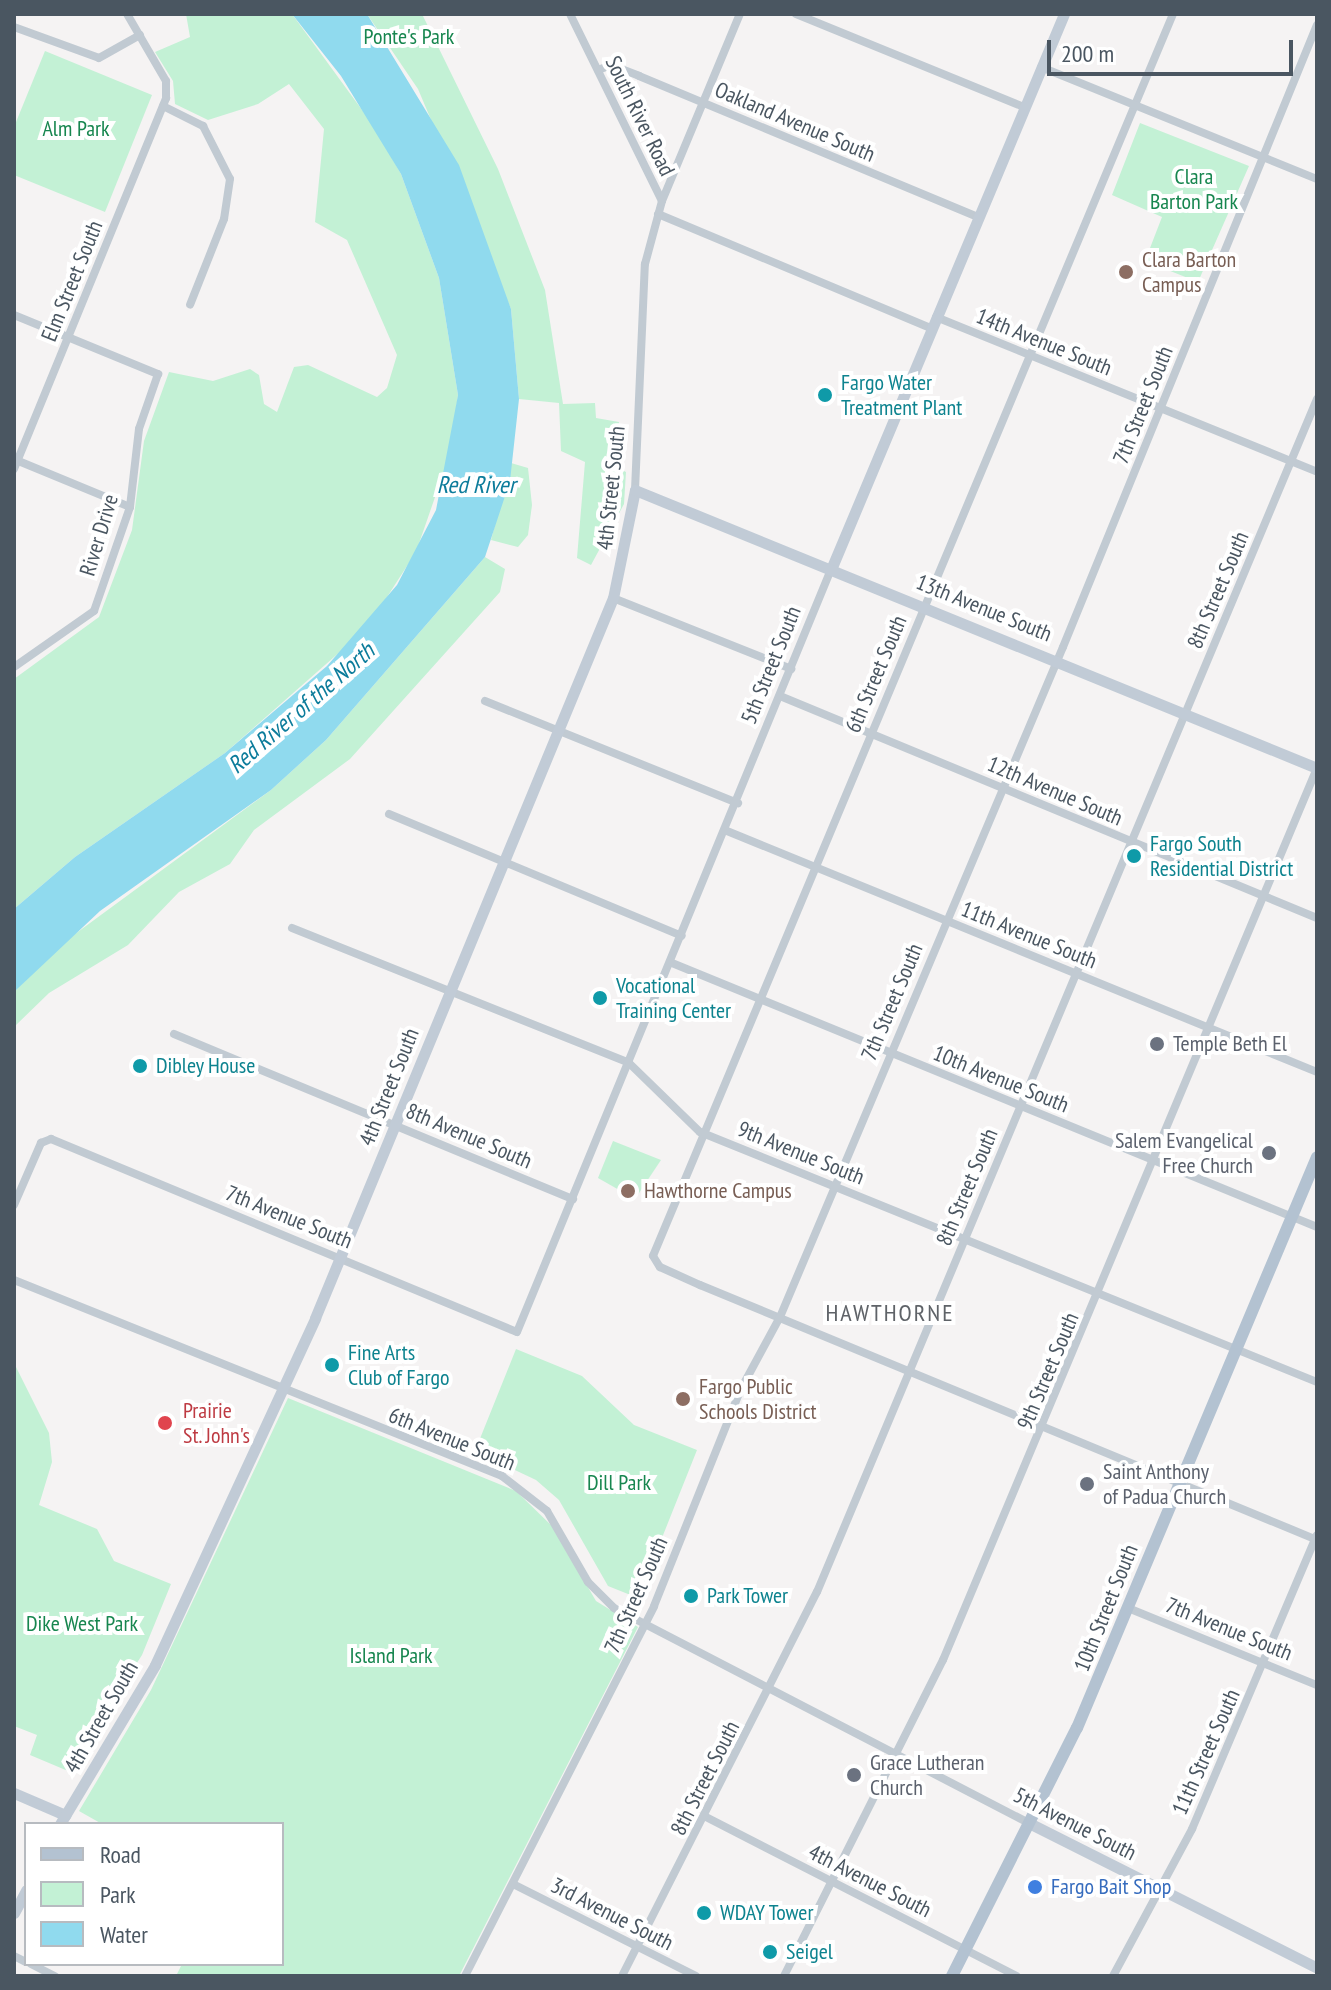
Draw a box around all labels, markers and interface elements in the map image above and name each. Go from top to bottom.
park label: Ponte's Park [364,24,454,50]
scale bar [1051,24,1297,74]
text: 200 m [1061,38,1114,69]
street label: South River Road [600,52,680,180]
street label: Oakland Avenue South [711,76,879,168]
park label: Alm Park [42,116,110,142]
park label: Clara Barton Park [1150,163,1238,214]
street label: Elm Street South [36,217,108,345]
place label: Clara Barton Campus [1142,246,1236,298]
marker: Clara Barton Campus [1117,263,1135,281]
street label: 14th Avenue South [972,303,1116,381]
street label: 7th Street South [1107,342,1179,468]
place label: Fargo Water Treatment Plant [841,369,962,420]
marker: Fargo Water Treatment Plant [816,386,834,404]
street label: 4th Street South [591,425,631,551]
water label: Red River [437,471,515,499]
street label: River Drive [74,491,124,579]
street label: 8th Street South [1181,527,1255,653]
street label: 13th Avenue South [912,569,1056,647]
street label: 5th Street South [735,602,807,728]
street label: 6th Street South [839,611,913,737]
water label: Red River of the North [222,637,380,779]
street label: 12th Avenue South [983,751,1127,831]
place label: Fargo South Residential District [1150,830,1293,882]
marker: Fargo South Residential District [1125,847,1143,865]
street label: 11th Avenue South [957,896,1101,974]
street label: 7th Street South [856,940,928,1064]
place label: Vocational Training Center [616,972,731,1024]
marker: Vocational Training Center [591,989,609,1007]
street label: 4th Street South [353,1024,425,1150]
place label: Temple Beth El [1173,1031,1287,1057]
marker: Temple Beth El [1148,1035,1166,1053]
street label: 10th Avenue South [929,1040,1073,1118]
place label: Dibley House [156,1053,256,1079]
marker: Dibley House [131,1057,149,1075]
street label: 8th Avenue South [402,1098,536,1174]
street label: 9th Avenue South [734,1116,868,1190]
street label: 8th Street South [930,1124,1004,1250]
place label: Salem Evangelical Free Church [1115,1127,1253,1178]
marker: Salem Evangelical Free Church [1260,1144,1278,1162]
place label: Hawthorne Campus [644,1178,792,1204]
street label: 7th Avenue South [222,1180,356,1254]
marker: Hawthorne Campus [619,1182,637,1200]
district label: HAWTHORNE [825,1299,955,1327]
street label: 9th Street South [1011,1308,1085,1434]
place label: Fine Arts Club of Fargo [348,1339,449,1390]
marker: Fine Arts Club of Fargo [323,1356,341,1374]
place label: Fargo Public Schools District [699,1373,817,1424]
marker: Fargo Public Schools District [674,1390,692,1408]
place label: Prairie St. John's [183,1397,251,1448]
street label: 6th Avenue South [385,1402,519,1476]
marker: Prairie St. John's [154,1412,176,1434]
place label: Saint Anthony of Padua Church [1103,1458,1226,1510]
park label: Dill Park [587,1470,651,1496]
marker: Saint Anthony of Padua Church [1078,1475,1096,1493]
street label: 7th Street South [599,1533,673,1657]
street label: 10th Street South [1069,1541,1143,1675]
place label: Park Tower [707,1583,789,1609]
marker: Park Tower [682,1587,700,1605]
street label: 7th Avenue South [1162,1592,1296,1666]
park label: Dike West Park [26,1611,138,1637]
park label: Island Park [349,1643,433,1669]
street label: 4th Street South [58,1656,144,1778]
street label: 11th Street South [1167,1685,1245,1819]
street label: 8th Street South [665,1716,745,1840]
place label: Grace Lutheran Church [870,1749,985,1800]
marker: Grace Lutheran Church [845,1766,863,1784]
street label: 5th Avenue South [1009,1782,1141,1866]
legend [24,1822,284,1966]
text: Road [100,1839,141,1870]
street label: 4th Avenue South [804,1839,936,1923]
street label: 3rd Avenue South [546,1872,678,1956]
place label: Fargo Bait Shop [1051,1874,1171,1900]
marker: Fargo Bait Shop [1026,1878,1044,1896]
text: Park [100,1879,136,1910]
place label: WDAY Tower [720,1900,814,1926]
marker: WDAY Tower [695,1904,713,1922]
text: Water [100,1919,148,1950]
place label: Seigel [786,1939,833,1965]
marker: Seigel [761,1943,779,1961]

